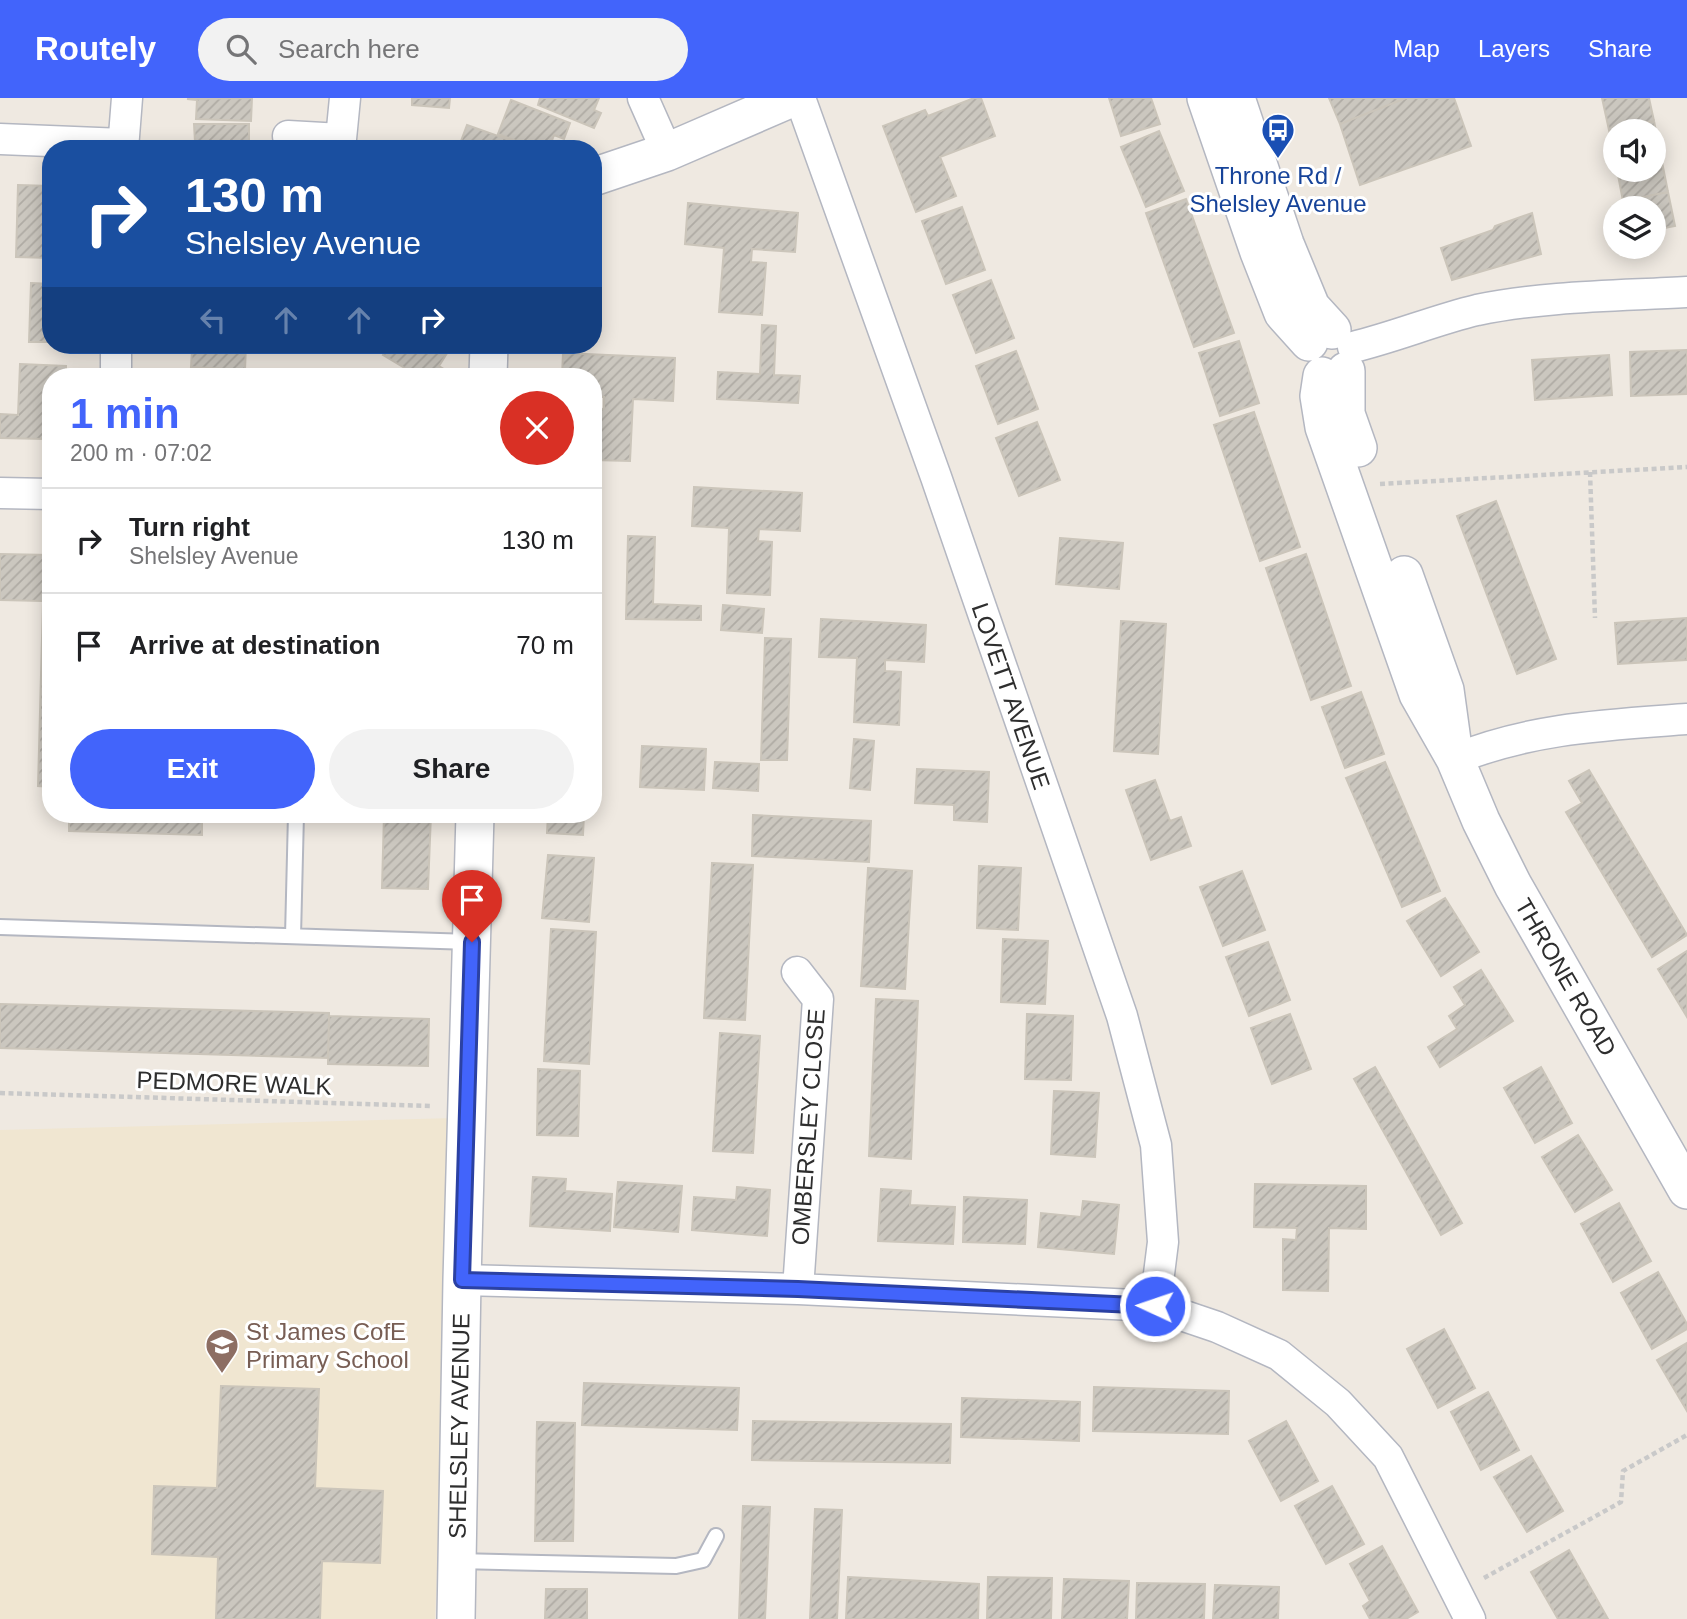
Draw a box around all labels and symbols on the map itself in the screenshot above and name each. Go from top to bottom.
bus stop icon: Throne Rd / Shelsley Avenue [1259,111,1297,160]
place label: Throne Rd / Shelsley Avenue [1189,162,1367,217]
street label: LOVETT AVENUE [966,599,1056,793]
pin [442,870,502,942]
street label: THRONE ROAD [1510,893,1622,1061]
street label: OMBERSLEY CLOSE [786,1008,830,1246]
street label: PEDMORE WALK [136,1066,332,1100]
position arrow [1118,1269,1192,1343]
street label: SHELSLEY AVENUE [444,1313,474,1539]
place label: St James CofE Primary School [246,1318,409,1373]
school or university icon: St James CofE Primary School [203,1326,241,1375]

